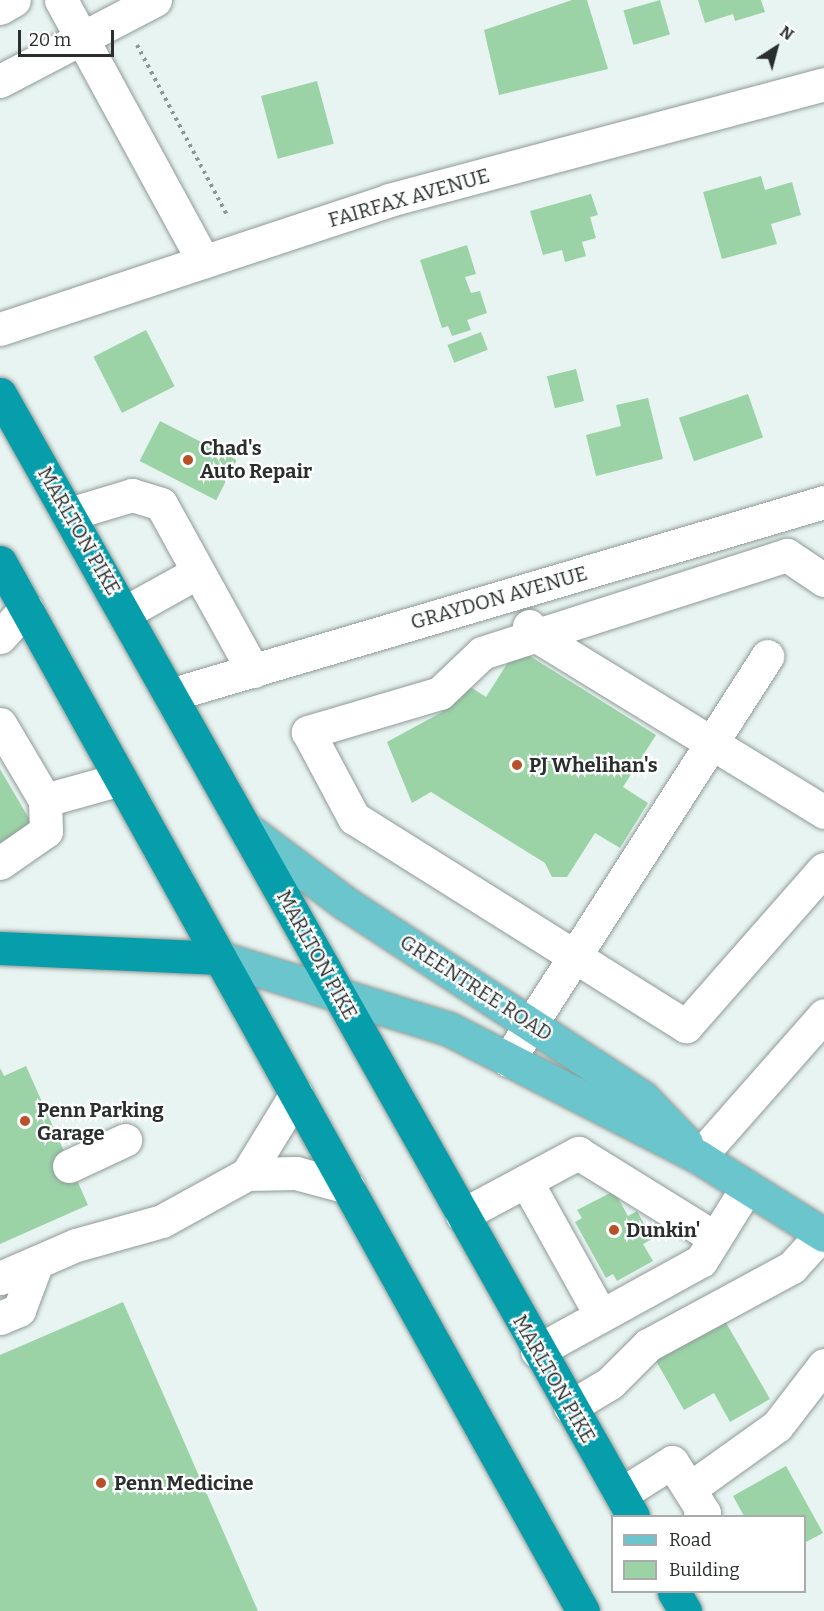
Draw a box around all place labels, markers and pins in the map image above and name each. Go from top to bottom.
place label: Chad's Auto Repair [200,436,312,483]
marker: Chad's Auto Repair [181,453,195,467]
place label: PJ Whelihan's [529,753,658,777]
marker: PJ Whelihan's [510,758,524,772]
place label: Penn Parking Garage [37,1098,164,1145]
marker: Penn Parking Garage [18,1114,32,1128]
place label: Dunkin' [626,1218,700,1242]
marker: Dunkin' [607,1223,621,1237]
place label: Penn Medicine [114,1471,253,1495]
marker: Penn Medicine [92,1474,110,1492]

